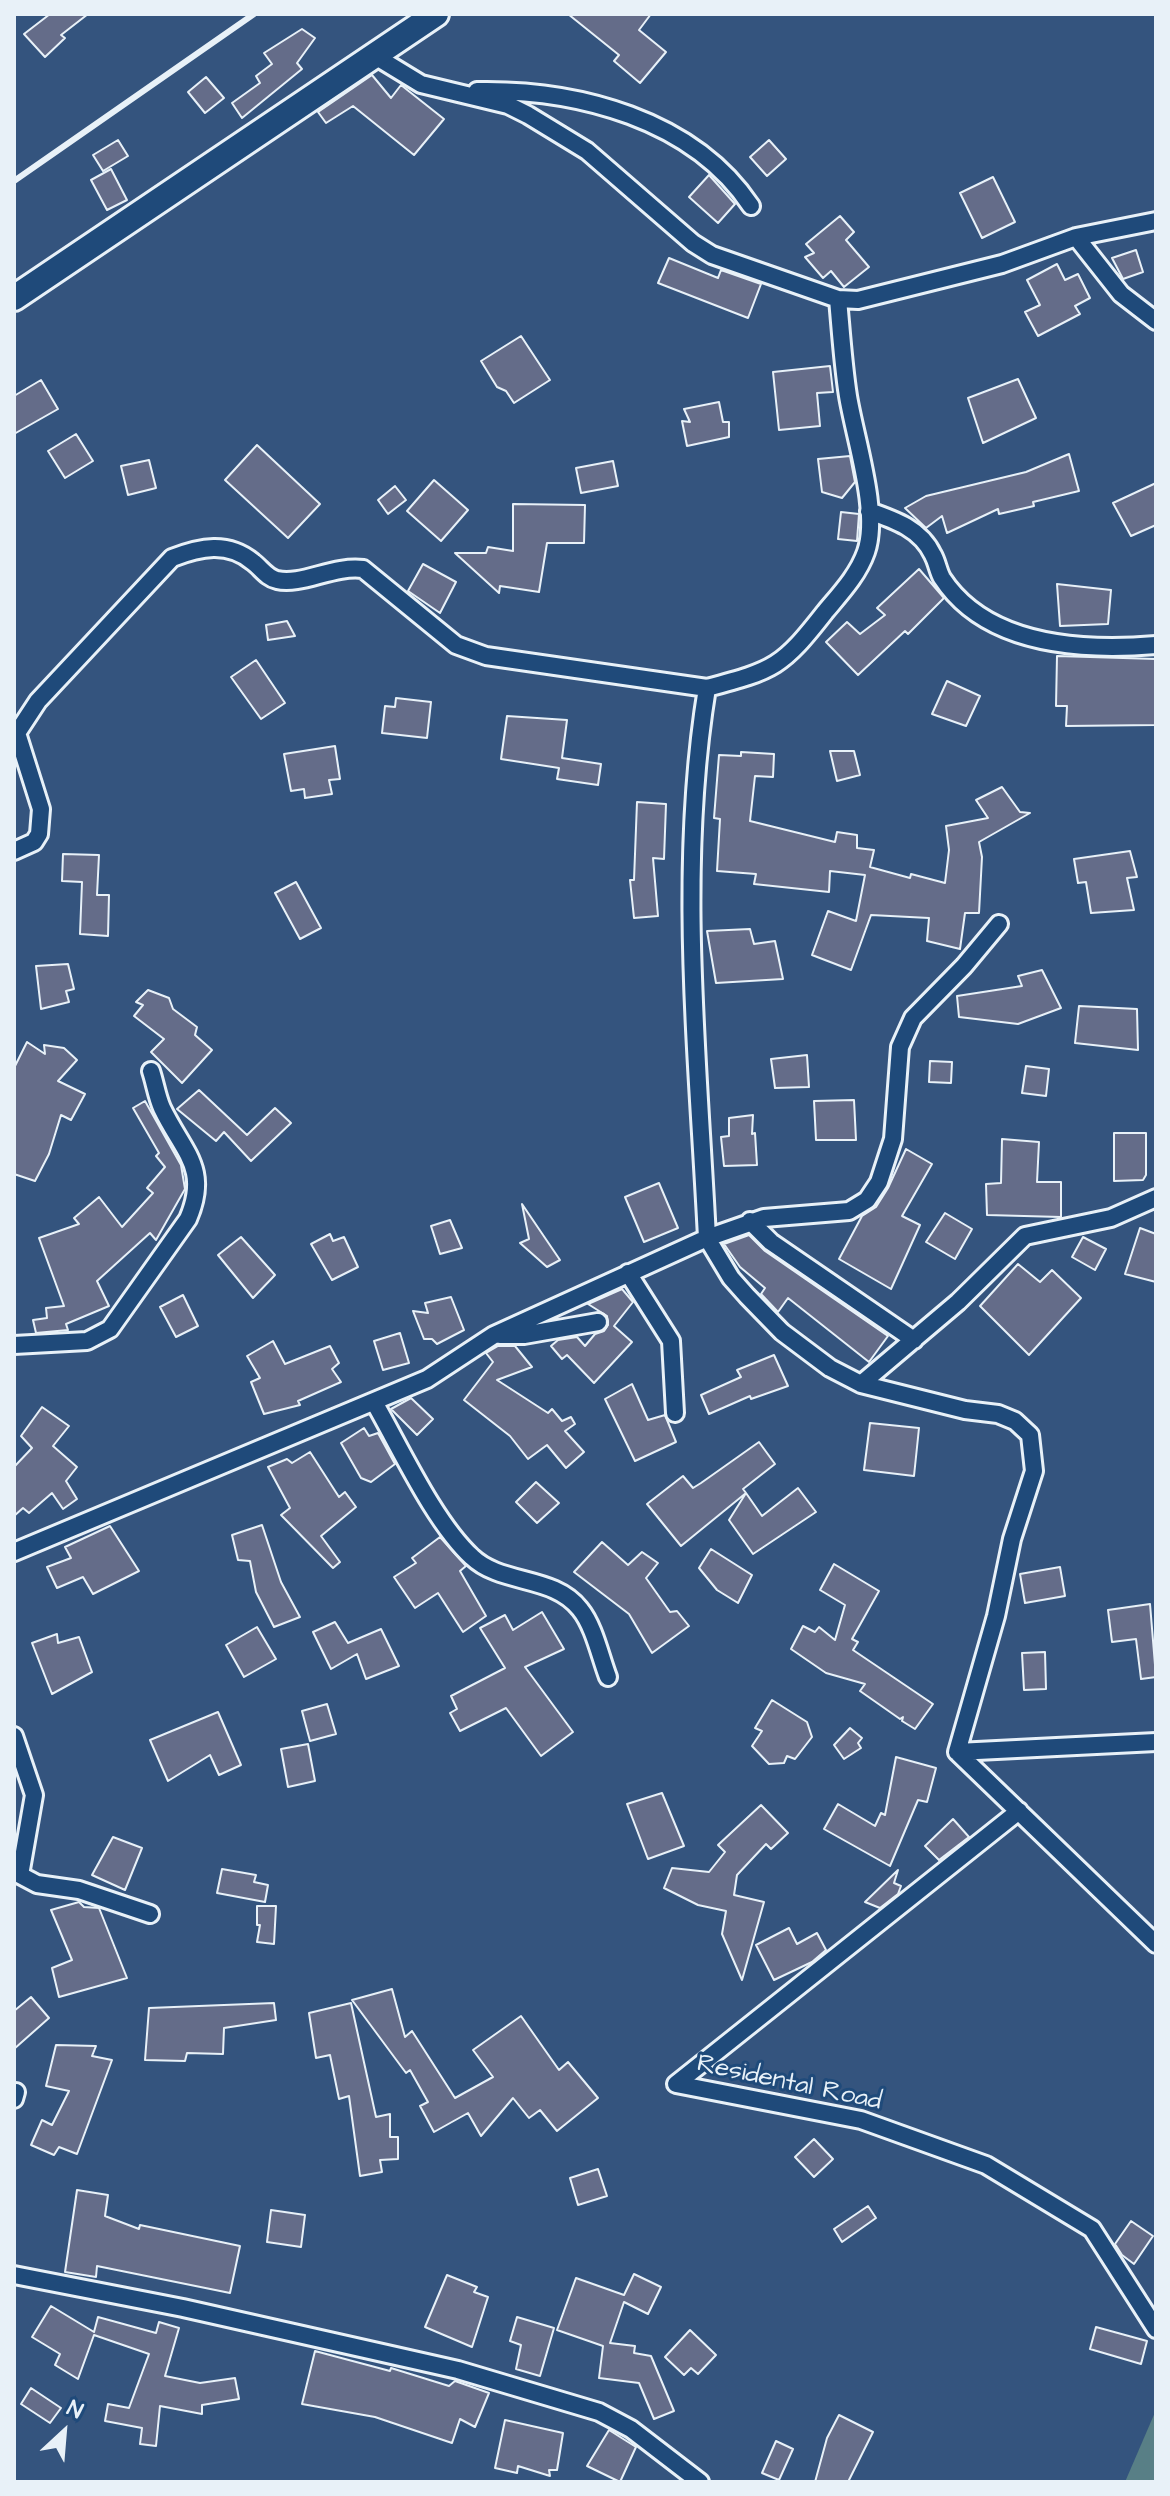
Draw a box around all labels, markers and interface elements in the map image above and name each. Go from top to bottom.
street label: Residental Road [694,2049,884,2119]
north arrow [24,2392,104,2472]
text: N [62,2393,88,2427]

